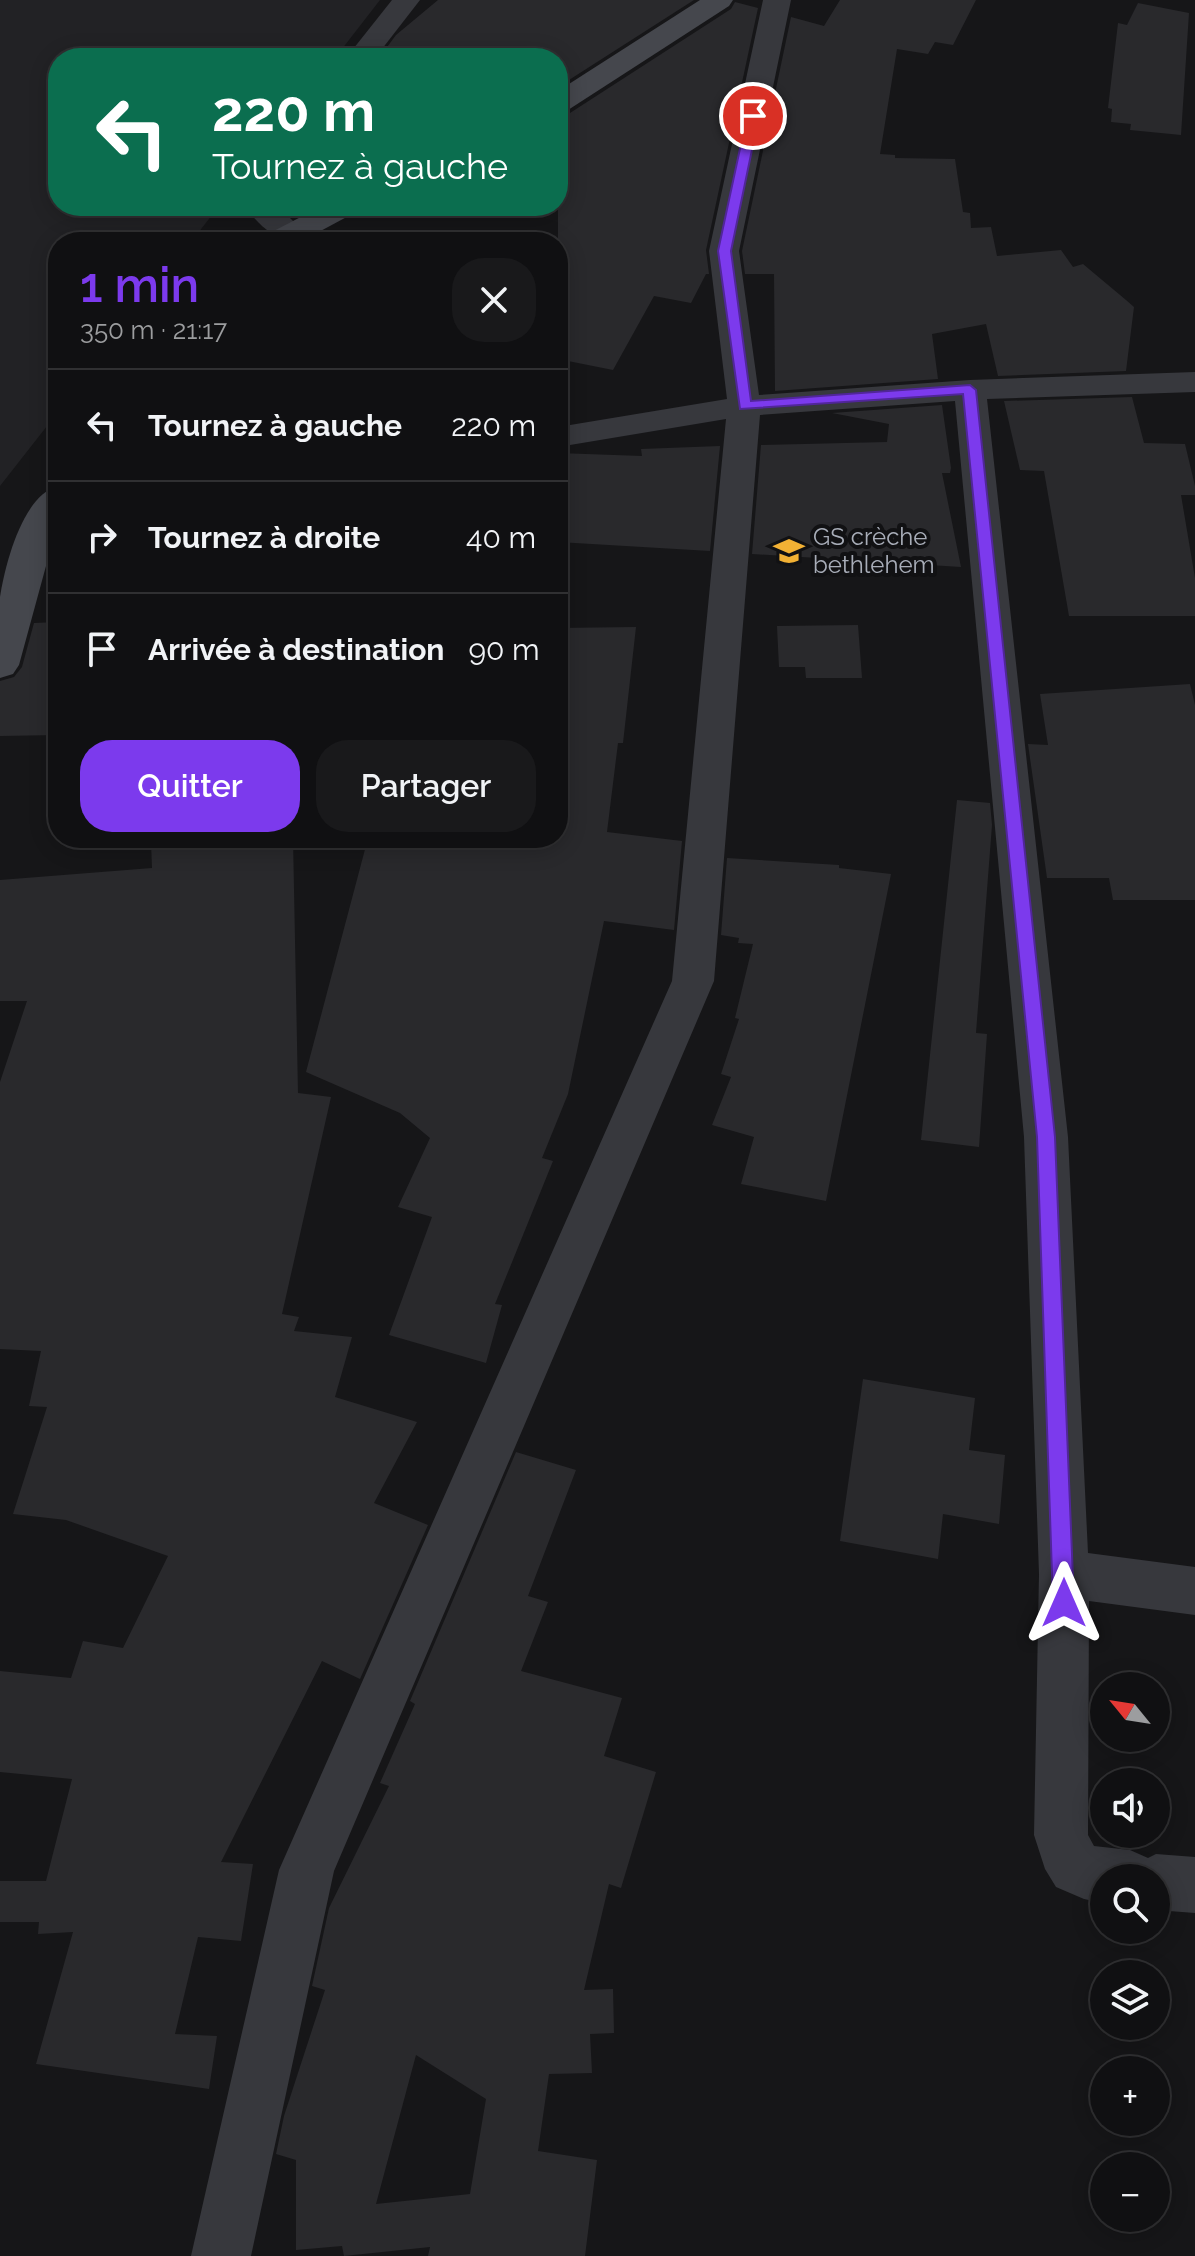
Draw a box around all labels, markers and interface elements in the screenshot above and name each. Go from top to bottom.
text: 220 m [212,78,375,144]
icon: left [80,80,184,184]
pin [719,82,787,150]
icon: arrive [731,94,775,138]
text: Tournez à gauche [212,145,508,187]
text: 1 min [80,257,199,313]
button: close [452,258,536,342]
text: 350 m · 21:17 [80,315,227,345]
icon: left [80,403,124,447]
text: Tournez à gauche [148,408,402,443]
text: 220 m [451,408,536,443]
icon: right [80,515,124,559]
text: Tournez à droite [148,520,380,555]
text: 40 m [466,520,536,555]
place label: GS crèche bethlehem [813,522,935,579]
school or university icon: GS crèche bethlehem [772,534,806,568]
icon: arrive [80,627,124,671]
text: Arrivée à destination [148,632,444,667]
text: 90 m [468,632,540,667]
button: Quitter [80,740,300,832]
button: Partager [316,740,536,832]
position arrow [1022,1561,1106,1645]
north arrow [1090,1672,1170,1752]
map controls [1090,1672,1170,2232]
button: sound [1090,1768,1170,1848]
button: search [1090,1864,1170,1944]
button: layers [1090,1960,1170,2040]
button: + [1090,2056,1170,2136]
button: − [1090,2152,1170,2232]

